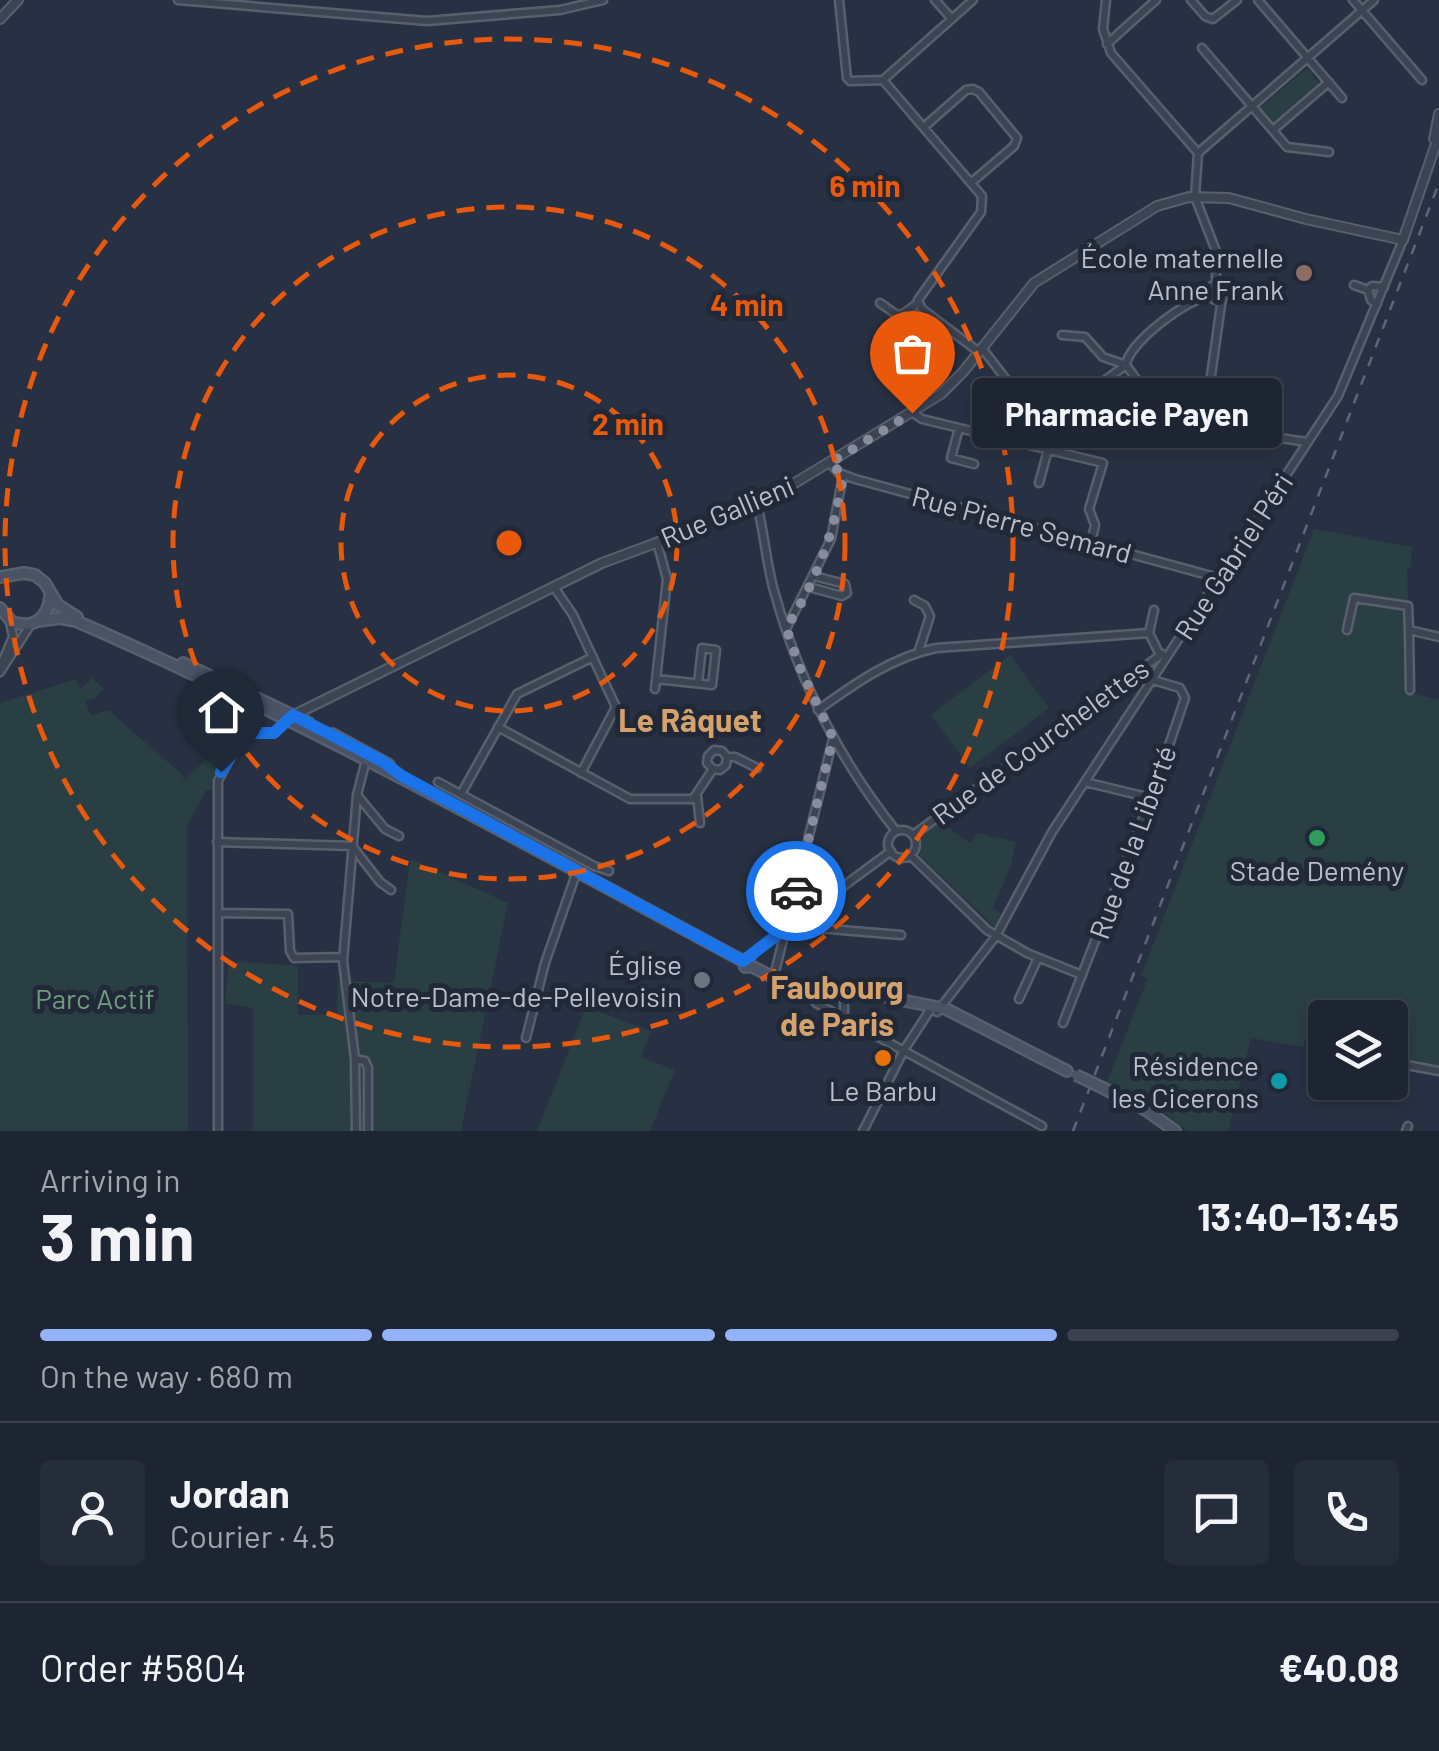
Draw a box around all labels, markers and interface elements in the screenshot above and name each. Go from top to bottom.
text: 6 min [829,167,901,203]
place label: École maternelle Anne Frank [1080,240,1284,306]
marker: École maternelle Anne Frank [1293,262,1315,284]
text: 4 min [710,286,784,322]
pin [870,311,955,414]
icon: bag [885,326,940,381]
callout: Pharmacie Payen [972,378,1282,448]
text: Pharmacie Payen [1005,394,1249,432]
text: 2 min [592,405,664,441]
street label: Rue Gabriel Péri [1166,466,1300,646]
street label: Rue Gallieni [655,468,799,554]
street label: Rue Pierre Semard [908,478,1136,570]
centre of rings [491,525,527,561]
street label: Rue de Courchelettes [925,651,1155,831]
pin [179,670,264,773]
icon: home [194,685,249,740]
district label: Le Râquet [618,700,762,738]
street label: Rue de la Liberté [1081,741,1183,943]
marker: Stade Demény [1306,827,1328,849]
courier [746,841,846,941]
place label: Stade Demény [1230,853,1404,887]
icon: car [769,864,824,919]
place label: Église Notre-Dame-de-Pellevoisin [351,947,682,1013]
district label: Faubourg de Paris [770,967,904,1042]
marker: Église Notre-Dame-de-Pellevoisin [691,969,713,991]
park label: Parc Actif [35,981,155,1015]
map controls [1308,1000,1408,1100]
button: layers [1308,1000,1408,1100]
marker: Le Barbu [872,1047,894,1069]
place label: Résidence les Cicerons [1111,1048,1259,1114]
marker: Résidence les Cicerons [1268,1070,1290,1092]
place label: Le Barbu [829,1073,937,1107]
text: Arriving in [40,1160,180,1198]
text: 13:40–13:45 [1197,1193,1399,1239]
text: 3 min [40,1196,195,1274]
text: On the way · 680 m [40,1356,293,1394]
button: person [40,1460,145,1565]
button: chat [1164,1460,1269,1565]
button: phone [1294,1460,1399,1565]
text: Jordan [170,1470,290,1516]
text: Courier · 4.5 [170,1516,335,1554]
text: Order #5804 [40,1644,247,1690]
text: €40.08 [1279,1644,1399,1690]

